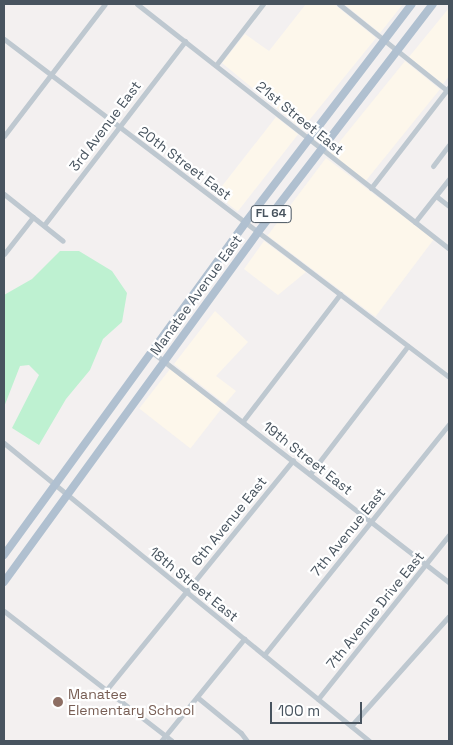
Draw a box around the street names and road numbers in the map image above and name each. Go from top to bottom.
street label: 3rd Avenue East [66,78,144,174]
street label: 21st Street East [253,78,347,158]
street label: 20th Street East [135,123,235,203]
road number: FL 64 [250,204,292,223]
street label: Manatee Avenue East [147,231,245,359]
street label: 19th Street East [260,418,356,498]
street label: 6th Avenue East [188,473,270,569]
street label: 7th Avenue East [307,484,389,580]
street label: 18th Street East [146,543,242,625]
street label: 7th Avenue Drive East [322,548,428,672]

